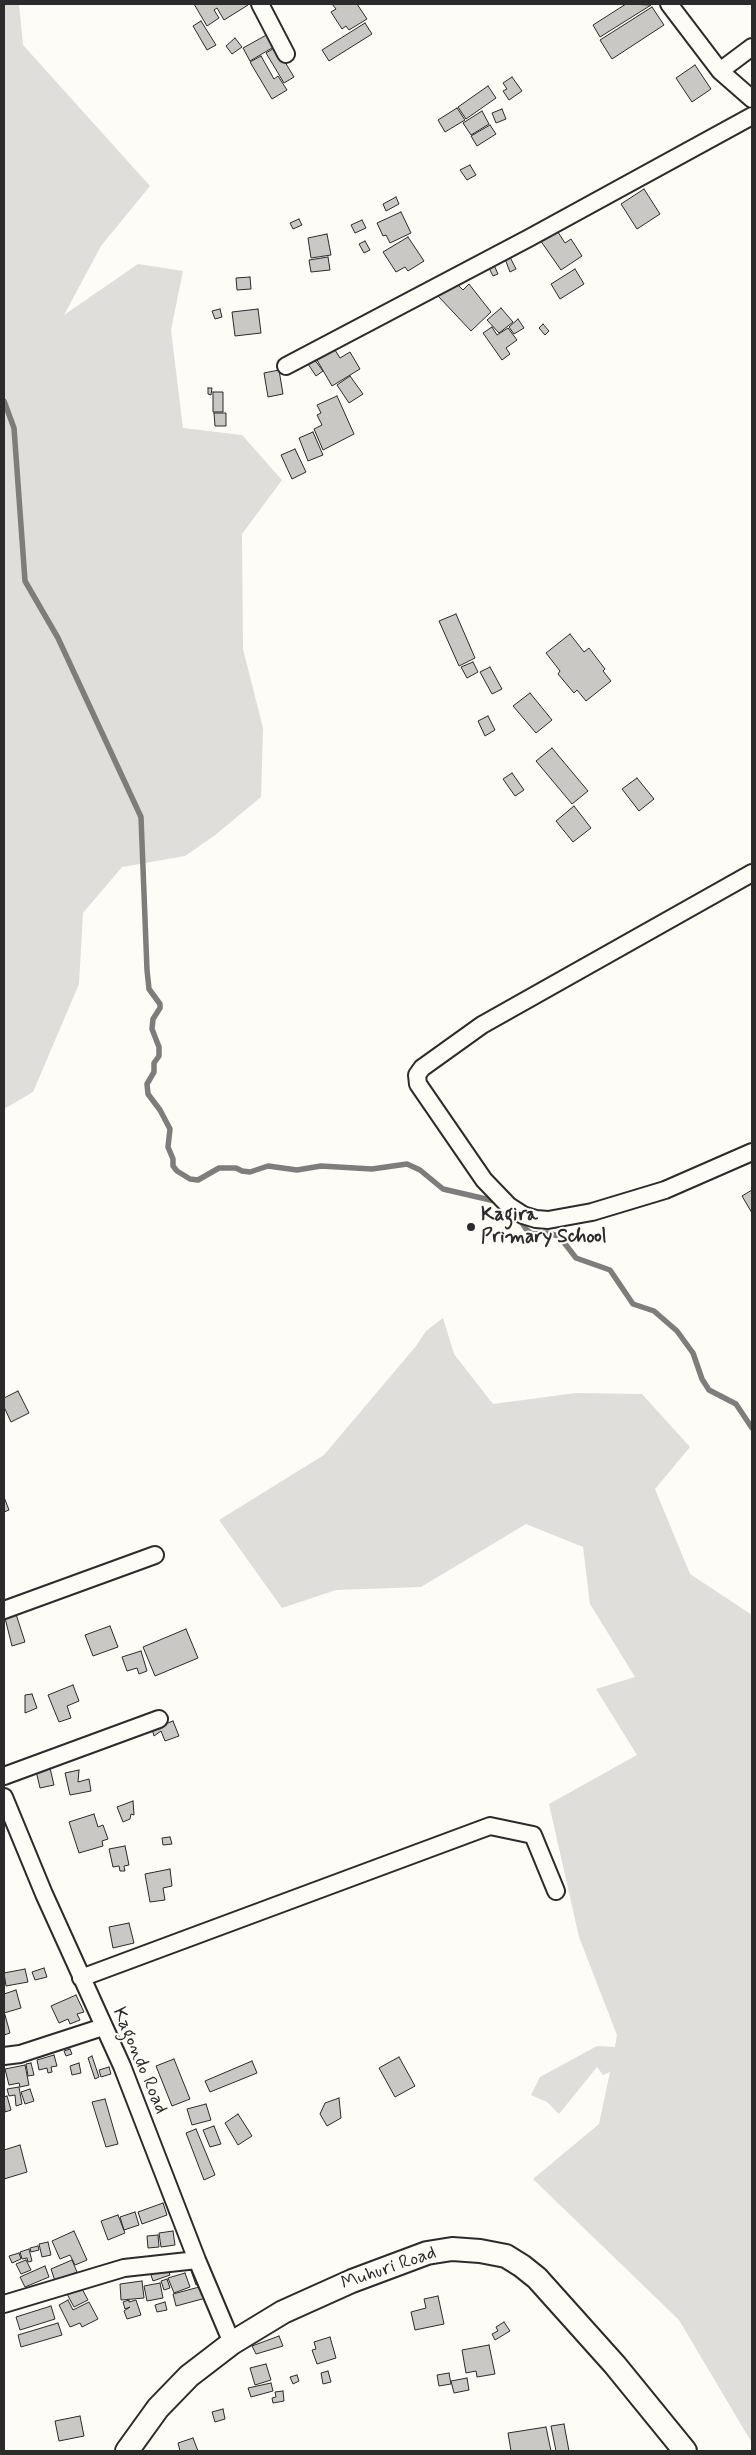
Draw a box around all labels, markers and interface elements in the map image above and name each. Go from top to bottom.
place label: Kagira Primary School [481,1205,606,1249]
marker: Kagira Primary School [465,1221,477,1233]
street label: Kagondo Road [106,2004,172,2118]
street label: Muhuri Road [338,2242,440,2296]

